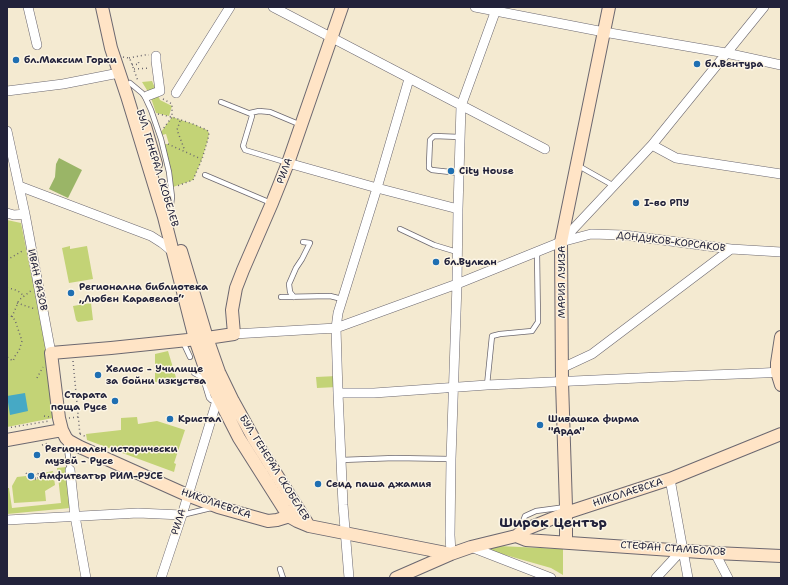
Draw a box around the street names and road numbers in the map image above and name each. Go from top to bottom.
street label: БУЛ. ГЕНЕРАЛ СКОБЕЛЕВ [133,108,181,228]
street label: РИЛА [275,156,295,186]
street label: ДОНДУКОВ-КОРСАКОВ [616,229,726,255]
street label: МАРИЯ ЛУИЗА [556,246,568,318]
street label: ИВАН ВАЗОВ [25,248,49,312]
street label: БУЛ. ГЕНЕРАЛ СКОБЕЛЕВ [236,413,312,523]
street label: НИКОЛАЕВСКА [591,476,665,510]
street label: НИКОЛАЕВСКА [180,486,252,522]
street label: РИЛА [169,507,189,537]
street label: СТЕФАН СТАМБОЛОВ [620,539,726,559]

